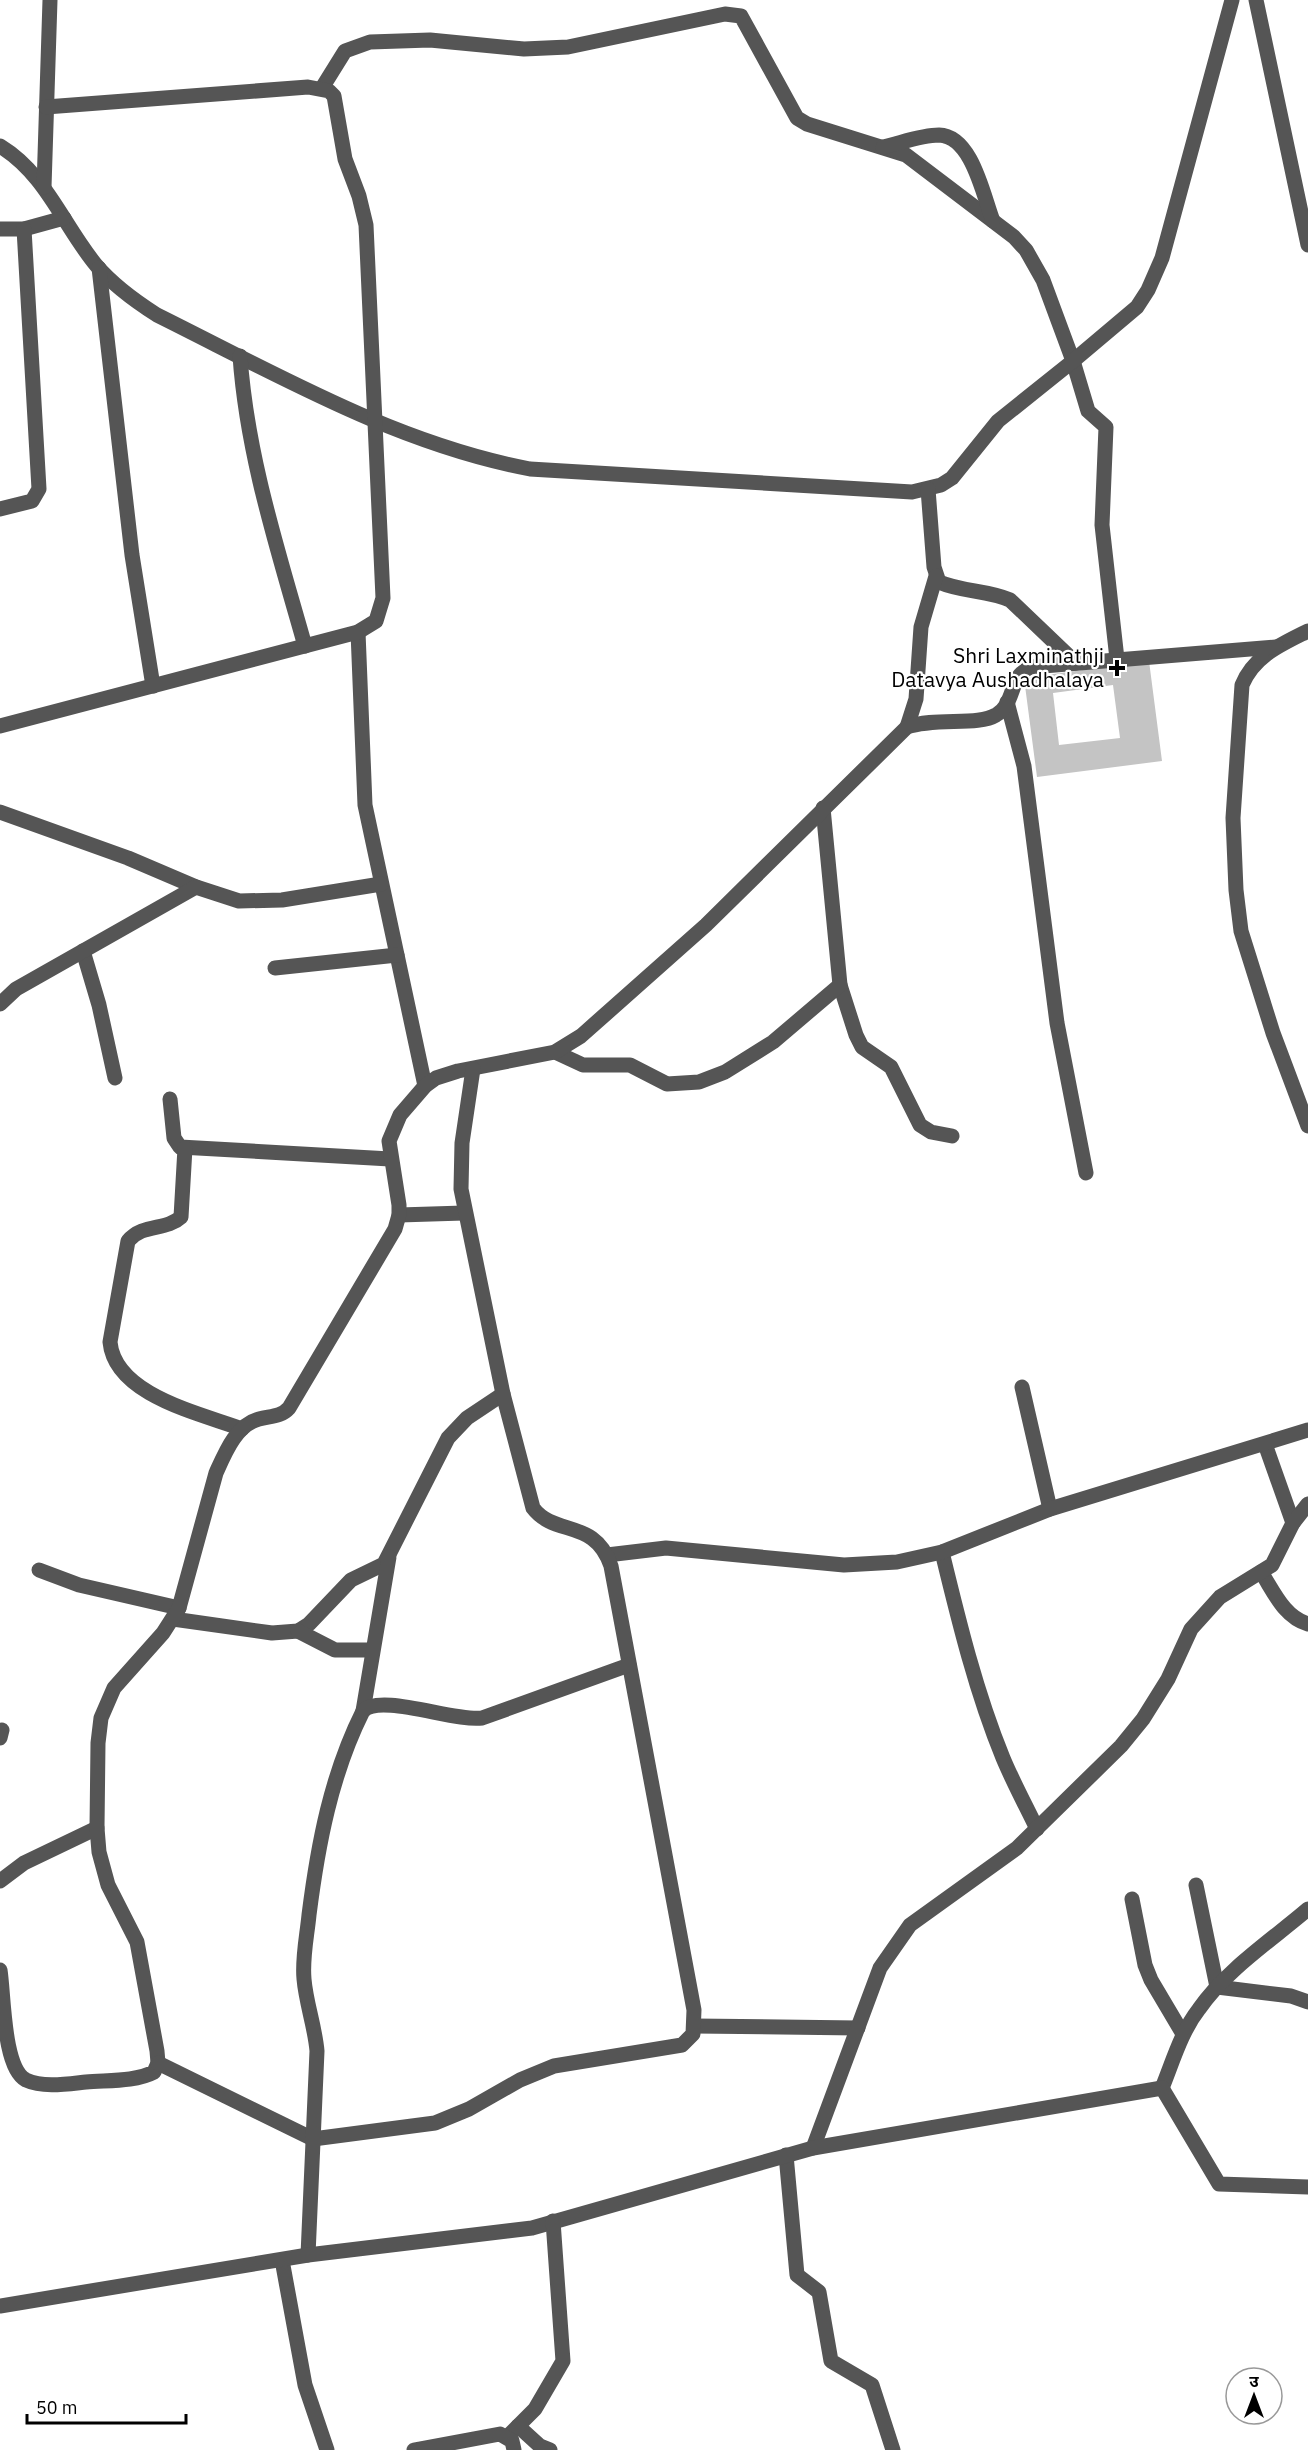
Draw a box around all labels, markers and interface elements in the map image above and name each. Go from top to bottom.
place label: Shri Laxminathji Datavya Aushadhalaya [891,641,1104,693]
marker: Shri Laxminathji Datavya Aushadhalaya [1108,659,1126,677]
north arrow [1224,2366,1284,2426]
text: उ [1249,2371,1259,2391]
scale bar [27,2387,186,2425]
text: 50 m [36,2396,78,2419]

